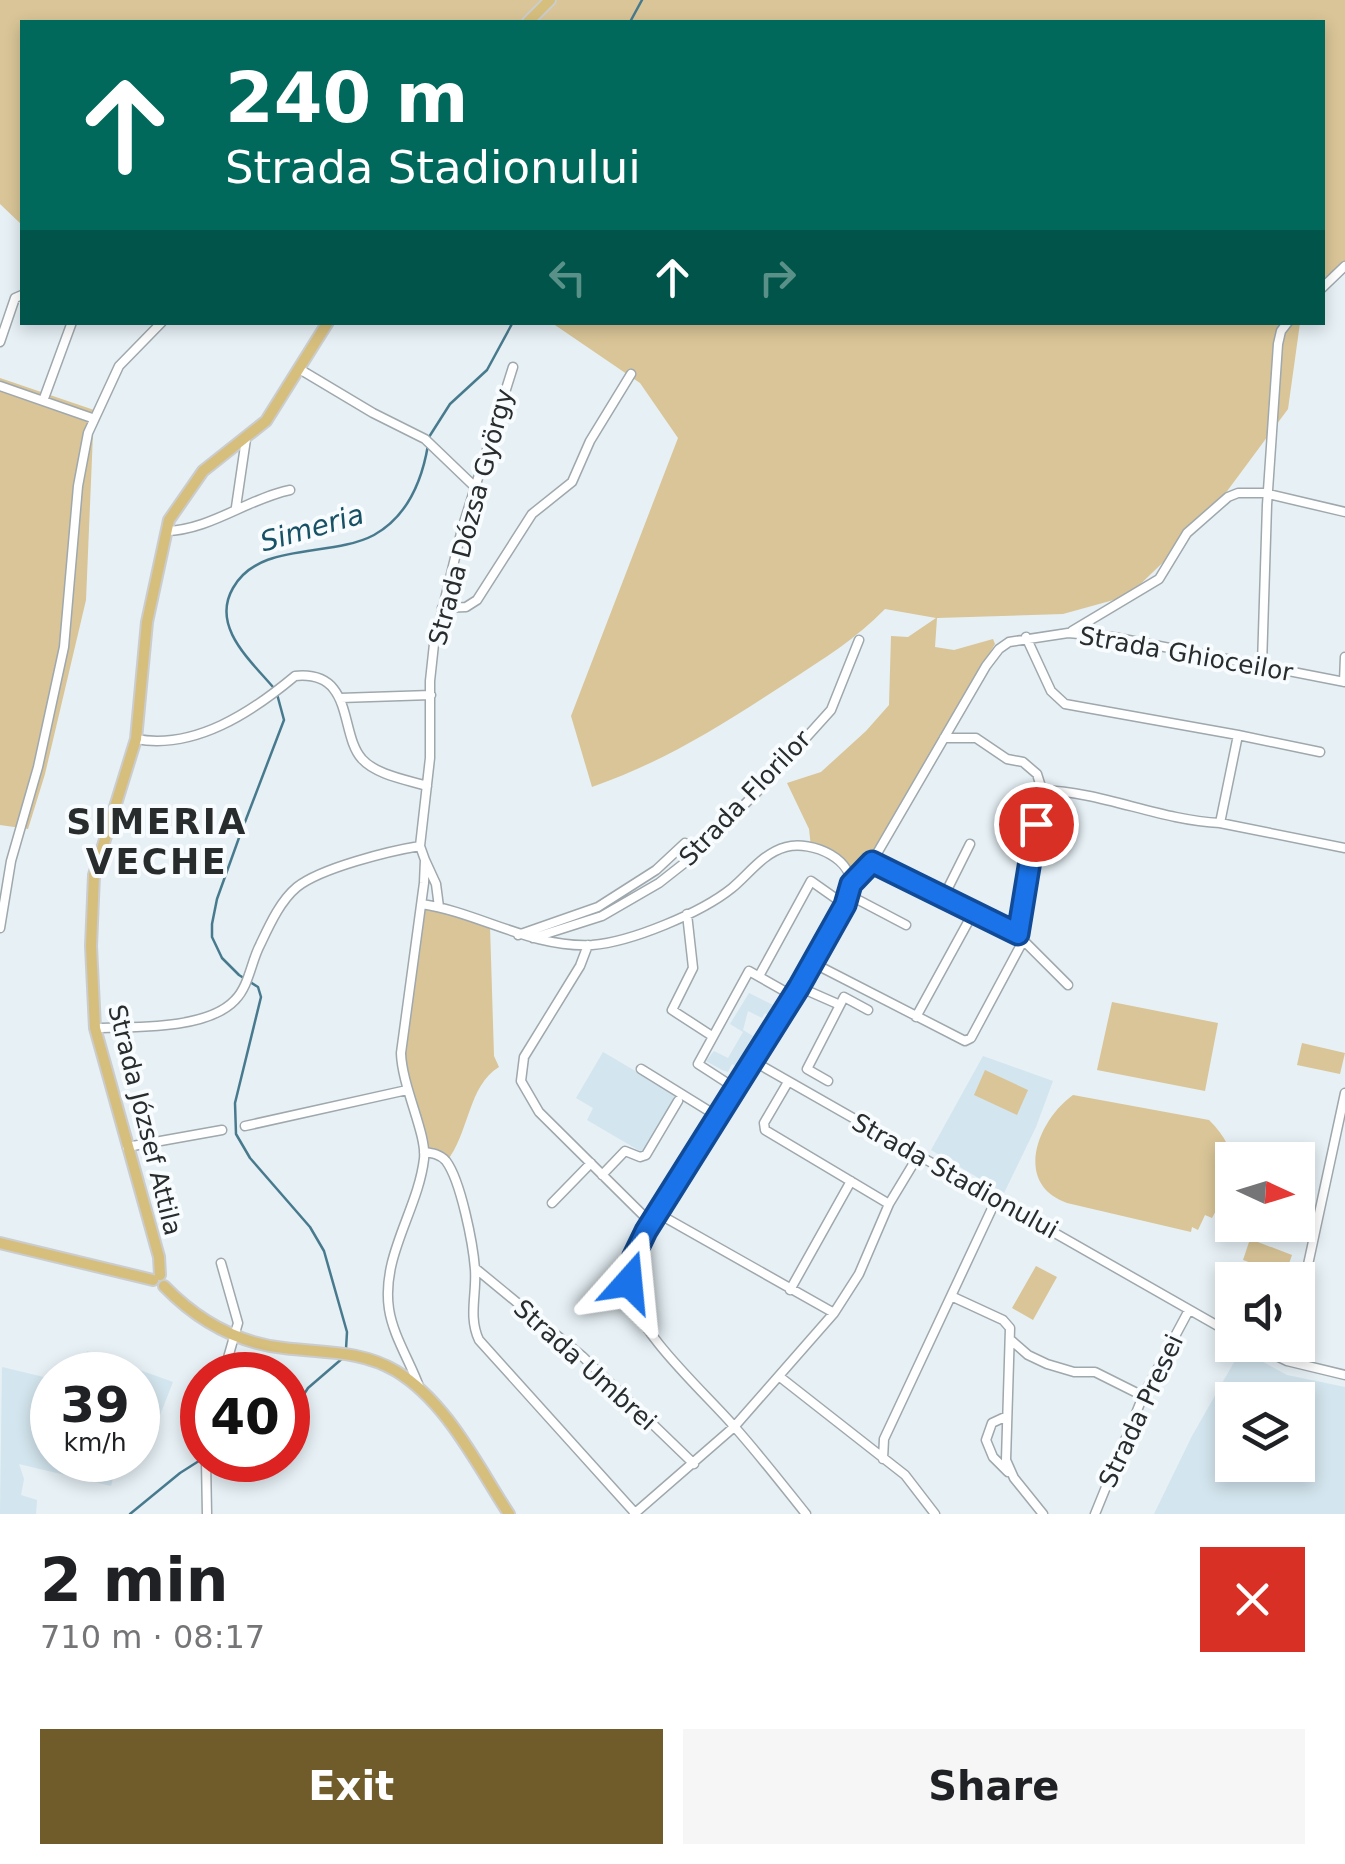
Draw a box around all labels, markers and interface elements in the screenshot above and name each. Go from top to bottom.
text: 240 m [225,57,468,139]
icon: ahead [60,60,190,190]
text: Strada Stadionului [225,141,641,194]
icon: left [540,250,595,305]
icon: ahead [645,250,700,305]
icon: right [750,250,805,305]
street label: Strada Dózsa György [423,385,519,648]
water label: Simeria [256,497,368,559]
street label: Strada Ghioceilor [1077,621,1296,687]
street label: Strada Florilor [673,724,817,872]
pin [994,782,1079,867]
icon: arrive [1009,797,1064,852]
district label: SIMERIA VECHE [66,802,248,882]
street label: Strada József Attila [102,1002,188,1238]
street label: Strada Stadionului [847,1107,1063,1245]
north arrow [1215,1142,1315,1242]
map controls [1215,1142,1315,1482]
position arrow [577,1230,681,1334]
button: sound [1215,1262,1315,1362]
street label: Strada Umbrei [508,1294,662,1436]
street label: Strada Presei [1093,1330,1189,1492]
speed limit sign: 40 [180,1352,310,1482]
text: 39 [60,1376,130,1434]
button: layers [1215,1382,1315,1482]
text: km/h [63,1428,127,1457]
text: 2 min [40,1545,228,1615]
button: close [1200,1547,1305,1652]
text: 710 m · 08:17 [40,1618,265,1656]
button: Exit [40,1729,663,1844]
button: Share [683,1729,1305,1844]

